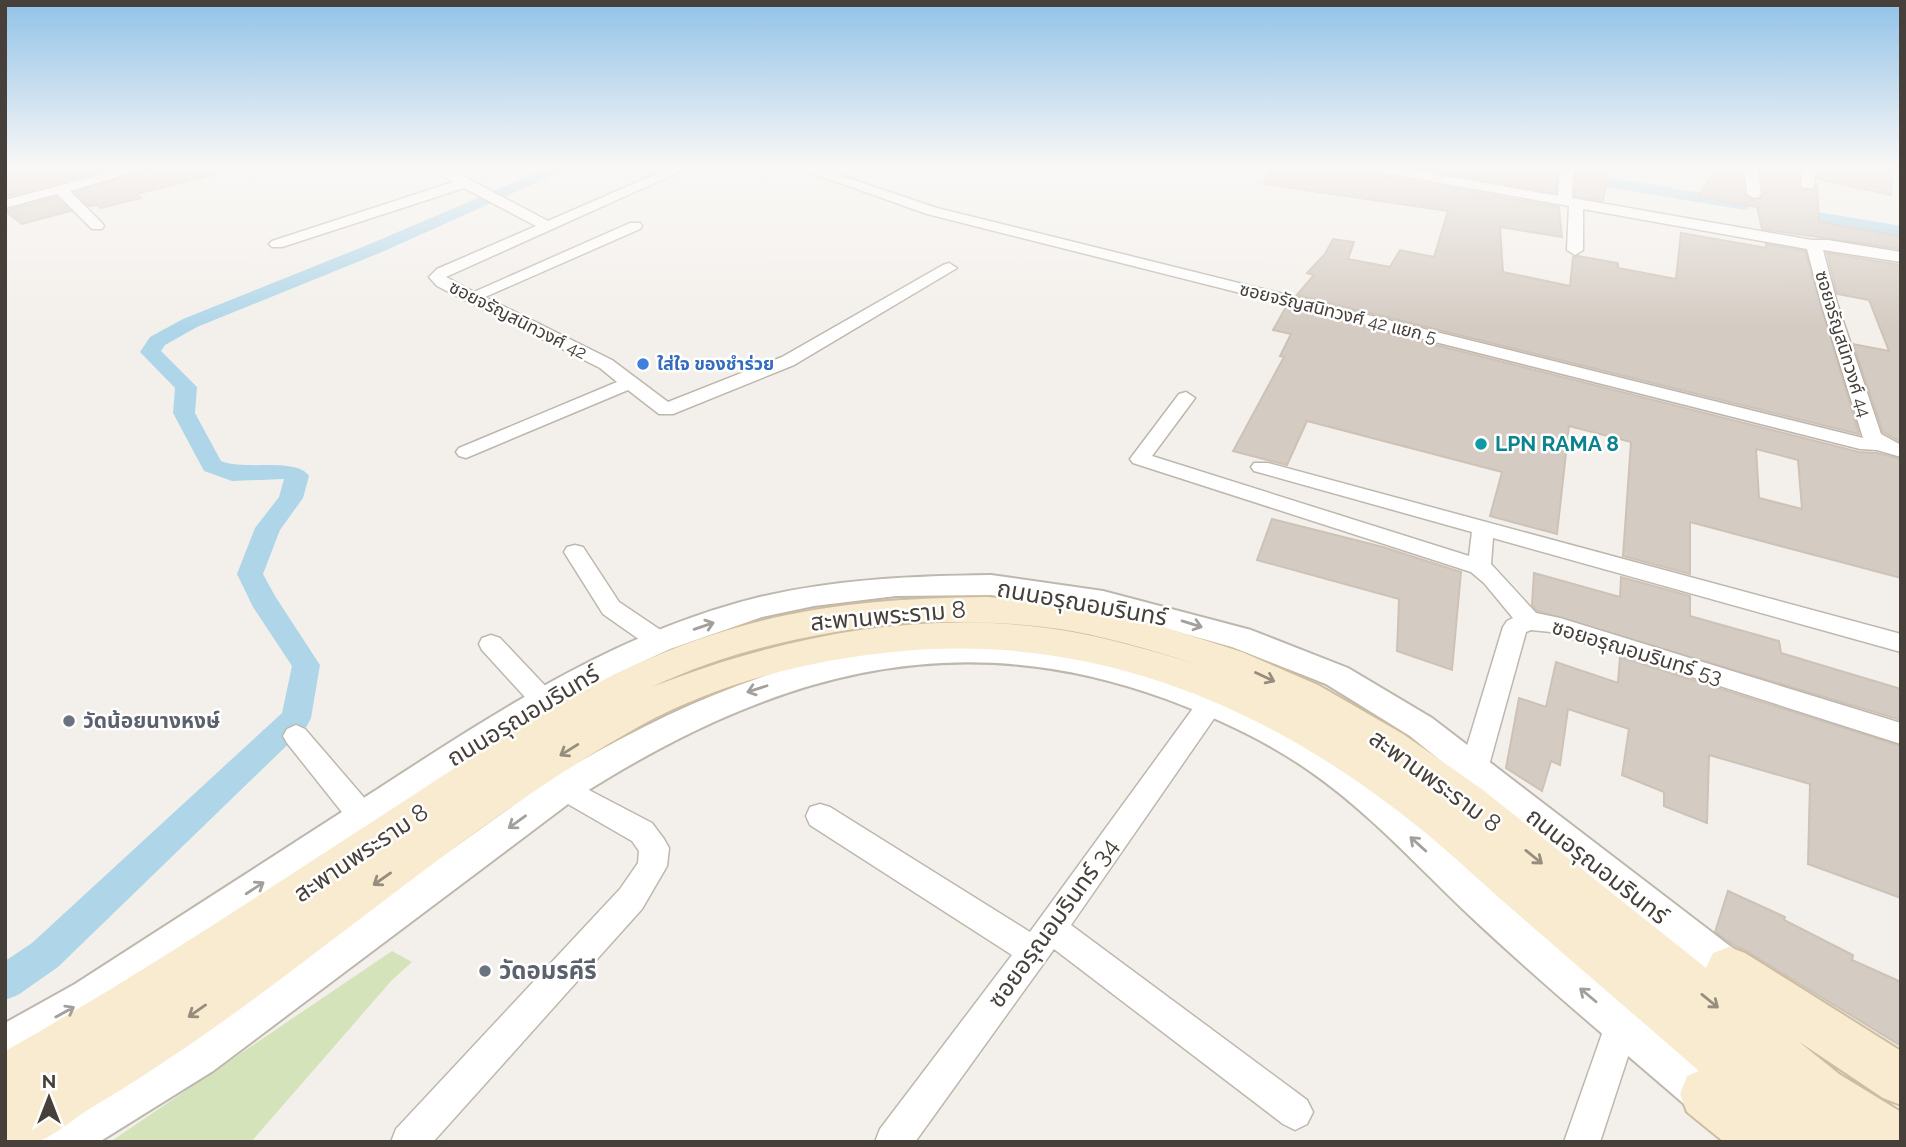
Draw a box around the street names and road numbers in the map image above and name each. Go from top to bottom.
street label: ซอยจรัญสนิทวงศ์ 44 [1811,268,1876,420]
street label: ซอยจรัญสนิทวงศ์ 42 [446,276,591,363]
street label: ซอยจรัญสนิทวงศ์ 42 แยก 5 [1238,278,1439,347]
street label: ถนนอรุณอมรินทร์ [994,573,1171,633]
street label: สะพานพระราม 8 [809,594,967,637]
street label: ซอยอรุณอมรินทร์ 53 [1549,614,1725,690]
street label: ถนนอรุณอมรินทร์ [441,658,606,773]
street label: สะพานพระราม 8 [1364,723,1507,838]
street label: สะพานพระราม 8 [288,797,434,908]
street label: ถนนอรุณอมรินทร์ [1520,801,1675,932]
street label: ซอยอรุณอมรินทร์ 34 [982,832,1124,1014]

